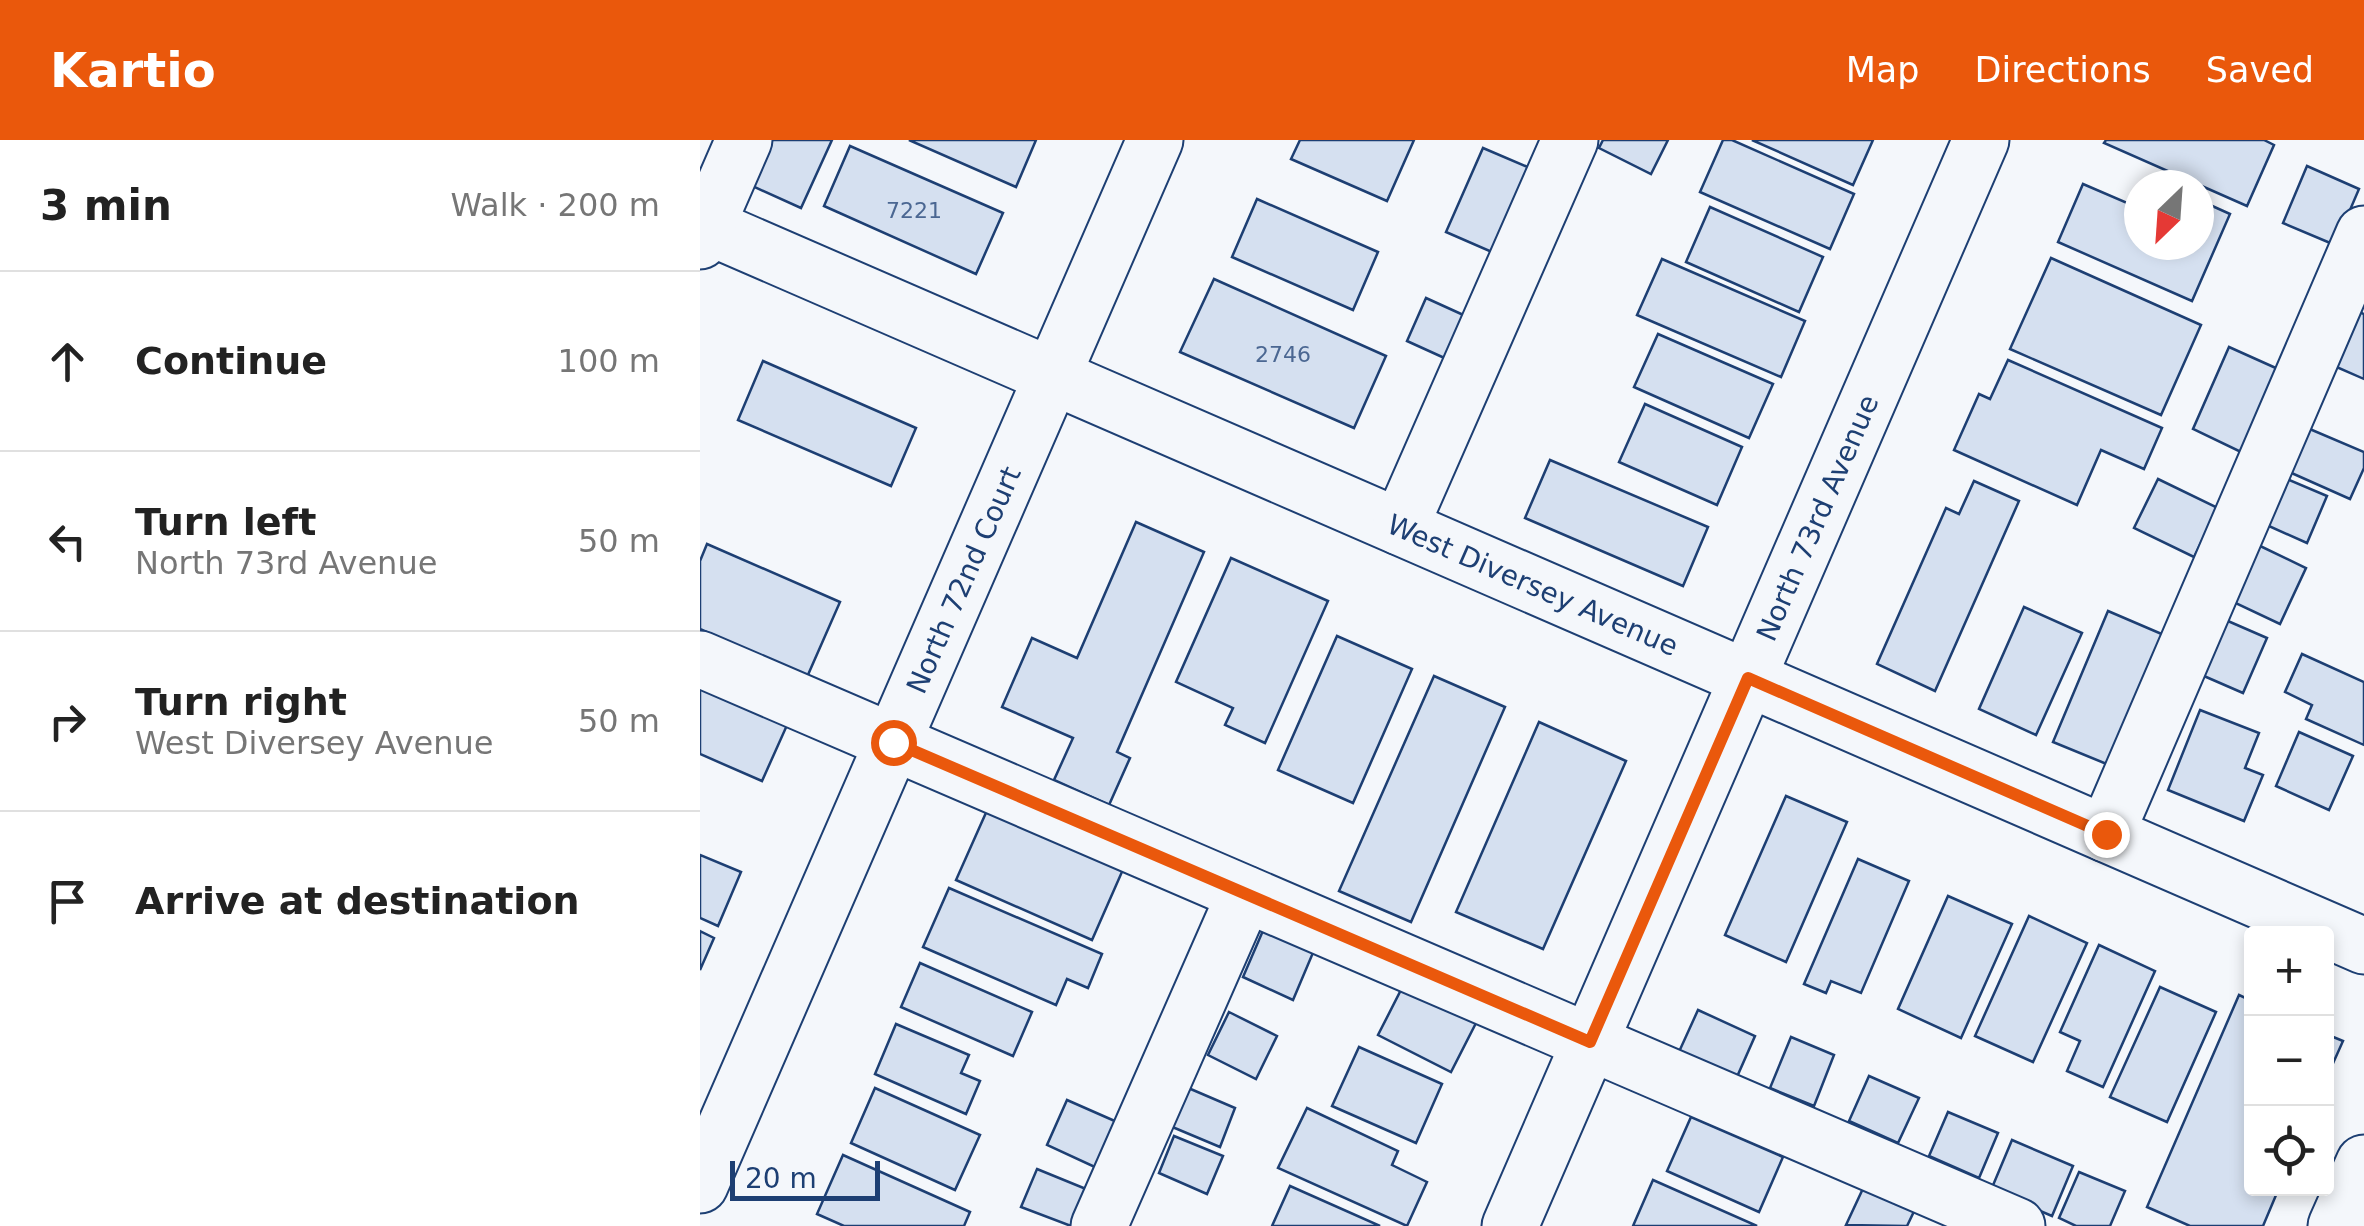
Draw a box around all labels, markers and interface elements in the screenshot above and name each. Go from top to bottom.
text: Kartio [50,42,216,98]
text: Map [1846,50,1920,90]
text: Directions [1975,50,2151,90]
text: Saved [2206,50,2314,90]
north arrow [2124,170,2214,260]
text: 3 min [40,181,172,230]
text: Walk · 200 m [450,186,660,224]
house number: 7221 [886,198,942,223]
icon: ahead [40,334,95,389]
text: Continue [135,339,327,383]
text: 100 m [558,342,660,380]
house number: 2746 [1255,342,1311,367]
street label: North 73rd Avenue [1750,390,1885,646]
street label: North 72nd Court [900,461,1028,699]
text: Turn left [135,500,316,544]
street label: West Diversey Avenue [1382,508,1683,663]
icon: left [40,514,95,569]
text: 50 m [578,522,660,560]
text: North 73rd Avenue [135,544,437,582]
text: Turn right [135,680,347,724]
icon: right [40,694,95,749]
text: 50 m [578,702,660,740]
route start [871,720,917,766]
text: West Diversey Avenue [135,724,494,762]
route end [2084,812,2130,858]
icon: arrive [40,874,95,929]
text: Arrive at destination [135,879,580,923]
map controls [2244,926,2334,1196]
button: + [2244,926,2334,1016]
button: − [2244,1016,2334,1106]
button: locate [2244,1106,2334,1196]
scale bar [730,1156,880,1200]
text: 20 m [745,1162,817,1195]

